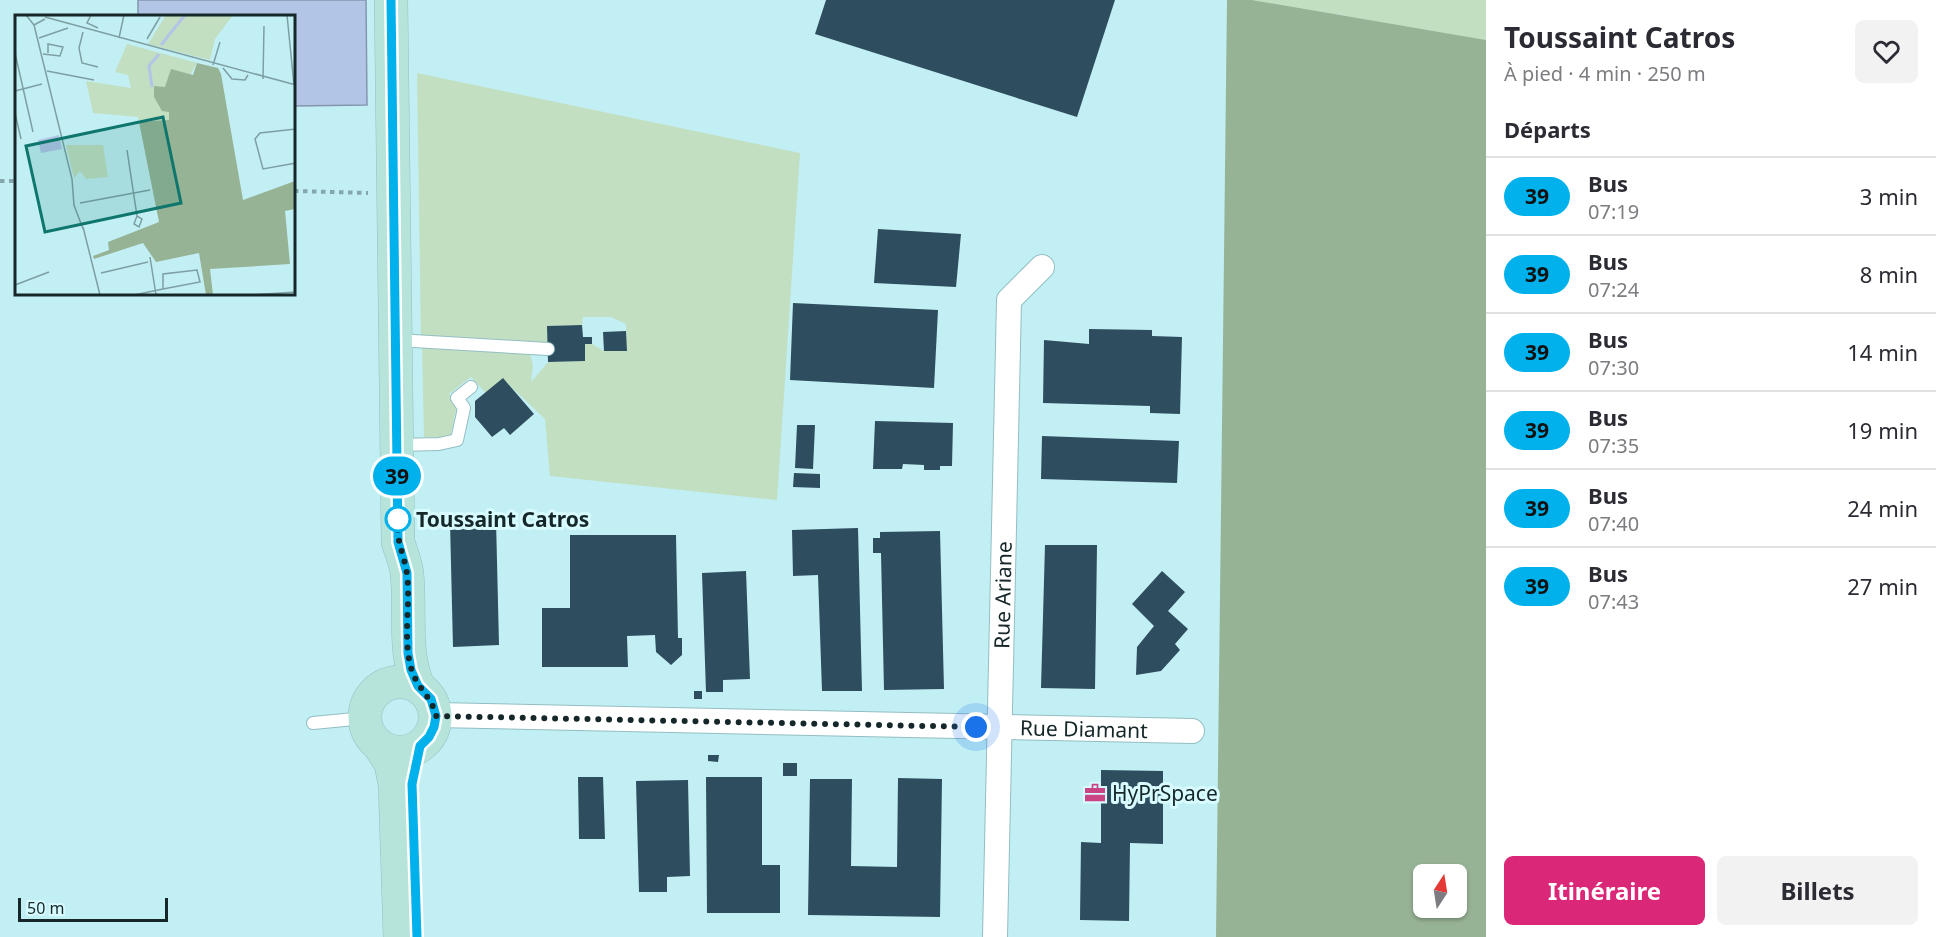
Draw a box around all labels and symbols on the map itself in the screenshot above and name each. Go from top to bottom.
inset map [15,15,296,296]
line badge: 39 [370,456,424,496]
place label: Toussaint Catros [416,505,589,533]
marker: Toussaint Catros [385,506,411,532]
street label: Rue Ariane [987,541,1018,649]
your location [961,712,991,742]
street label: Rue Diamant [1020,713,1149,744]
place label: HyPrSpace [1112,779,1218,807]
office icon: HyPrSpace [1083,781,1107,805]
north arrow [1413,864,1467,918]
scale bar [18,895,168,922]

